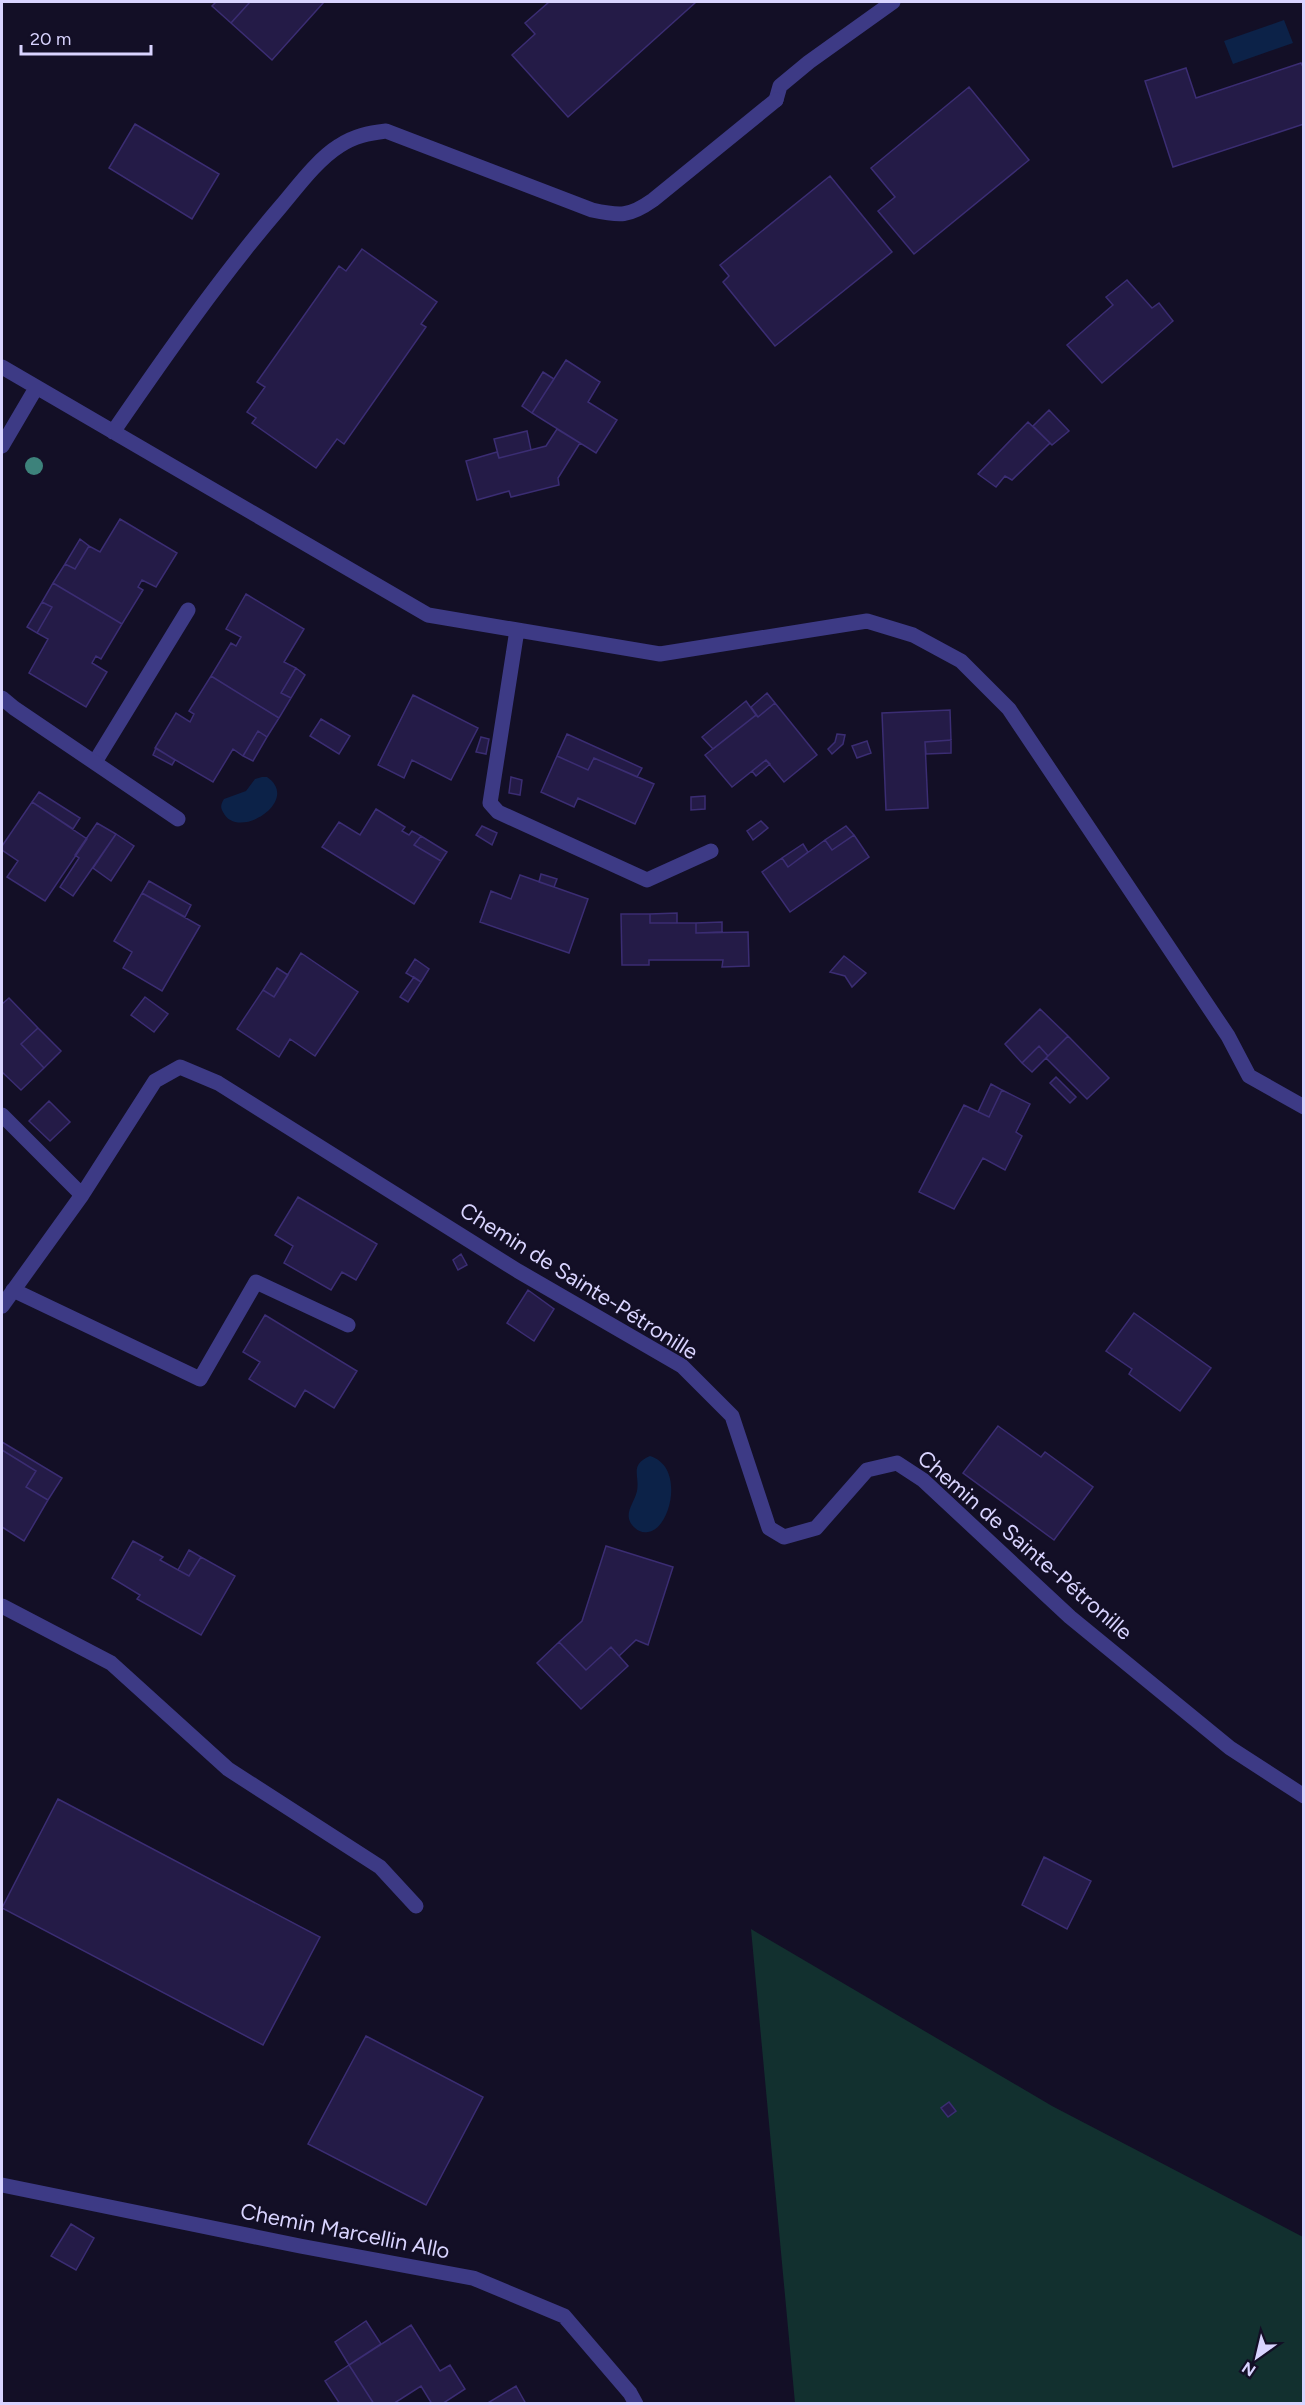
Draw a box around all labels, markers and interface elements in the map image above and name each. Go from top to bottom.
scale bar [21,18,152,56]
text: 20 m [30,28,71,50]
street label: Chemin de Sainte-Pétronille [455,1196,703,1366]
street label: Chemin de Sainte-Pétronille [912,1444,1138,1646]
street label: Chemin Marcellin Allo [238,2197,452,2265]
north arrow [1227,2327,1287,2387]
text: N [1238,2358,1259,2380]

